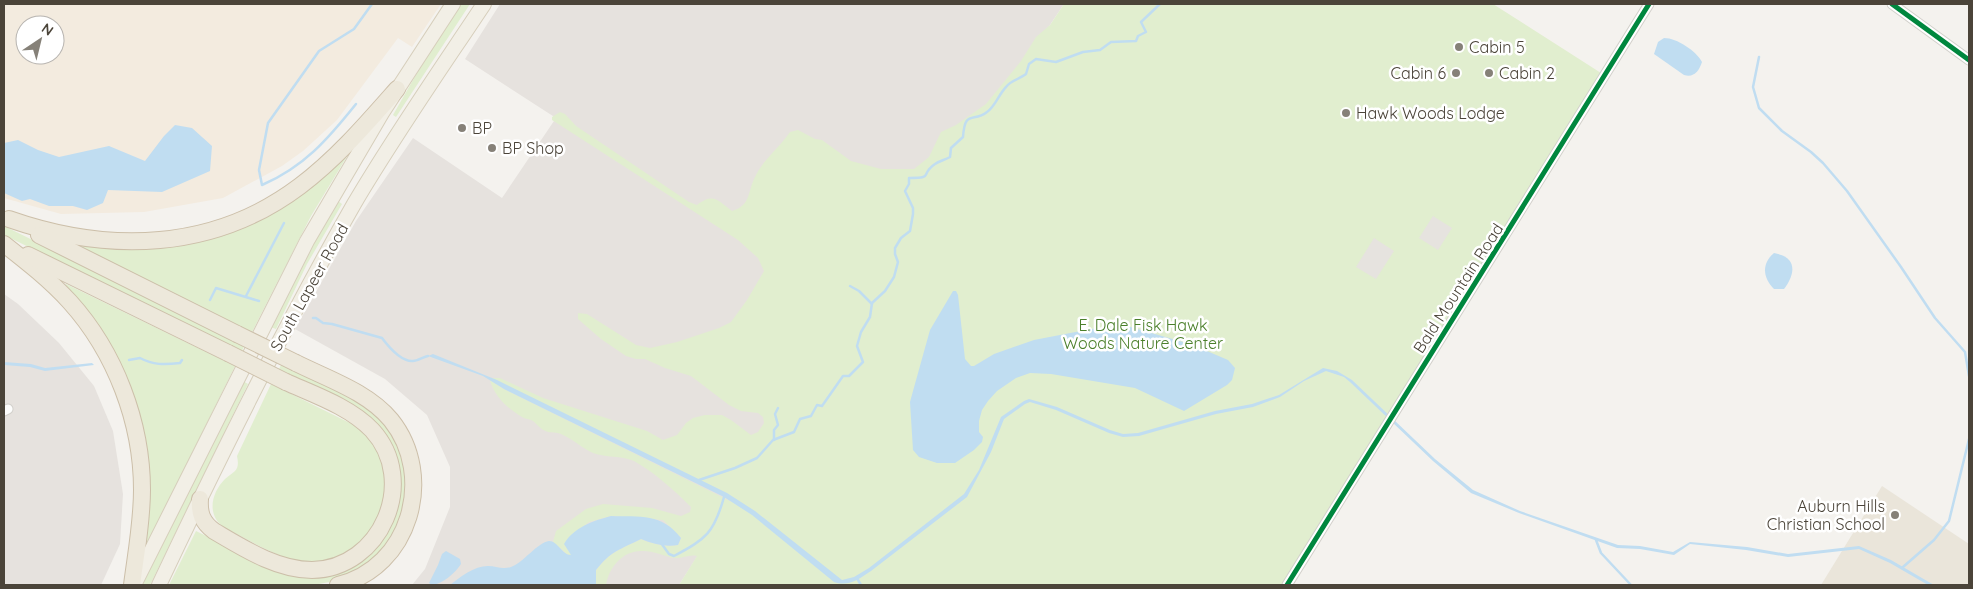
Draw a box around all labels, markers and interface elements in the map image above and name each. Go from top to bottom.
north arrow [15,15,65,65]
text: N [38,19,57,40]
place label: Cabin 5 [1469,37,1525,57]
marker: Cabin 5 [1453,41,1465,53]
place label: Cabin 6 [1391,63,1446,83]
place label: Cabin 2 [1499,63,1555,83]
marker: Cabin 6 [1450,67,1462,79]
marker: Cabin 2 [1483,67,1495,79]
place label: Hawk Woods Lodge [1356,103,1505,123]
marker: Hawk Woods Lodge [1340,107,1352,119]
place label: BP [472,118,492,138]
marker: BP [456,122,468,134]
place label: BP Shop [502,138,564,158]
marker: BP Shop [486,142,498,154]
street label: Bald Mountain Road [1409,219,1507,357]
street label: South Lapeer Road [266,220,352,354]
park label: E. Dale Fisk Hawk Woods Nature Center [1063,315,1223,353]
place label: Auburn Hills Christian School [1767,496,1885,534]
marker: Auburn Hills Christian School [1889,509,1901,521]

